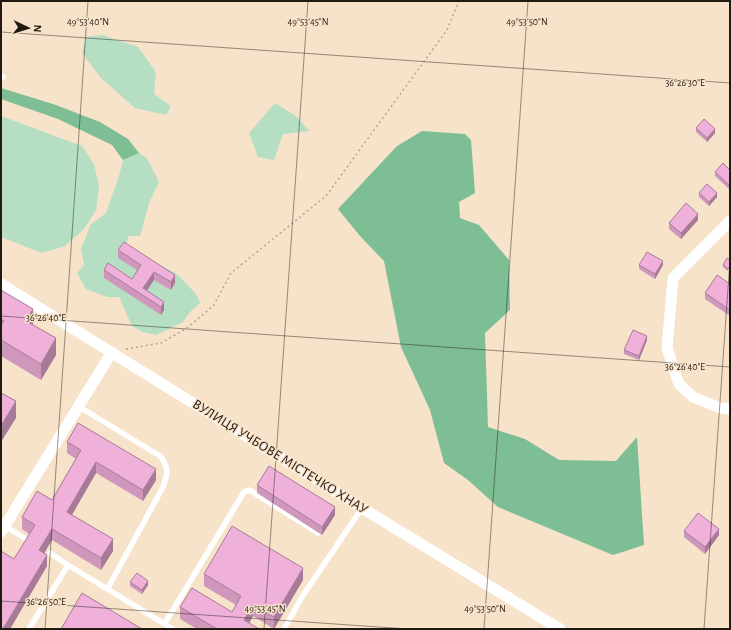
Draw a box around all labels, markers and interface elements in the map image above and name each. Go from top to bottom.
north arrow [8,8,48,48]
text: 49°53'40"N [67,17,109,27]
text: 49°53'45"N [287,17,329,27]
text: 49°53'50"N [506,17,548,27]
text: N [32,24,43,33]
text: 36°26'30"E [665,78,705,88]
text: 36°26'40"E [26,313,66,323]
text: 36°26'40"E [665,362,705,372]
street label: ВУЛИЦЯ УЧБОВЕ МІСТЕЧКО ХНАУ [190,397,370,517]
text: 36°26'50"E [26,597,66,607]
text: 49°53'45"N [244,604,286,614]
text: 49°53'50"N [464,604,506,614]

